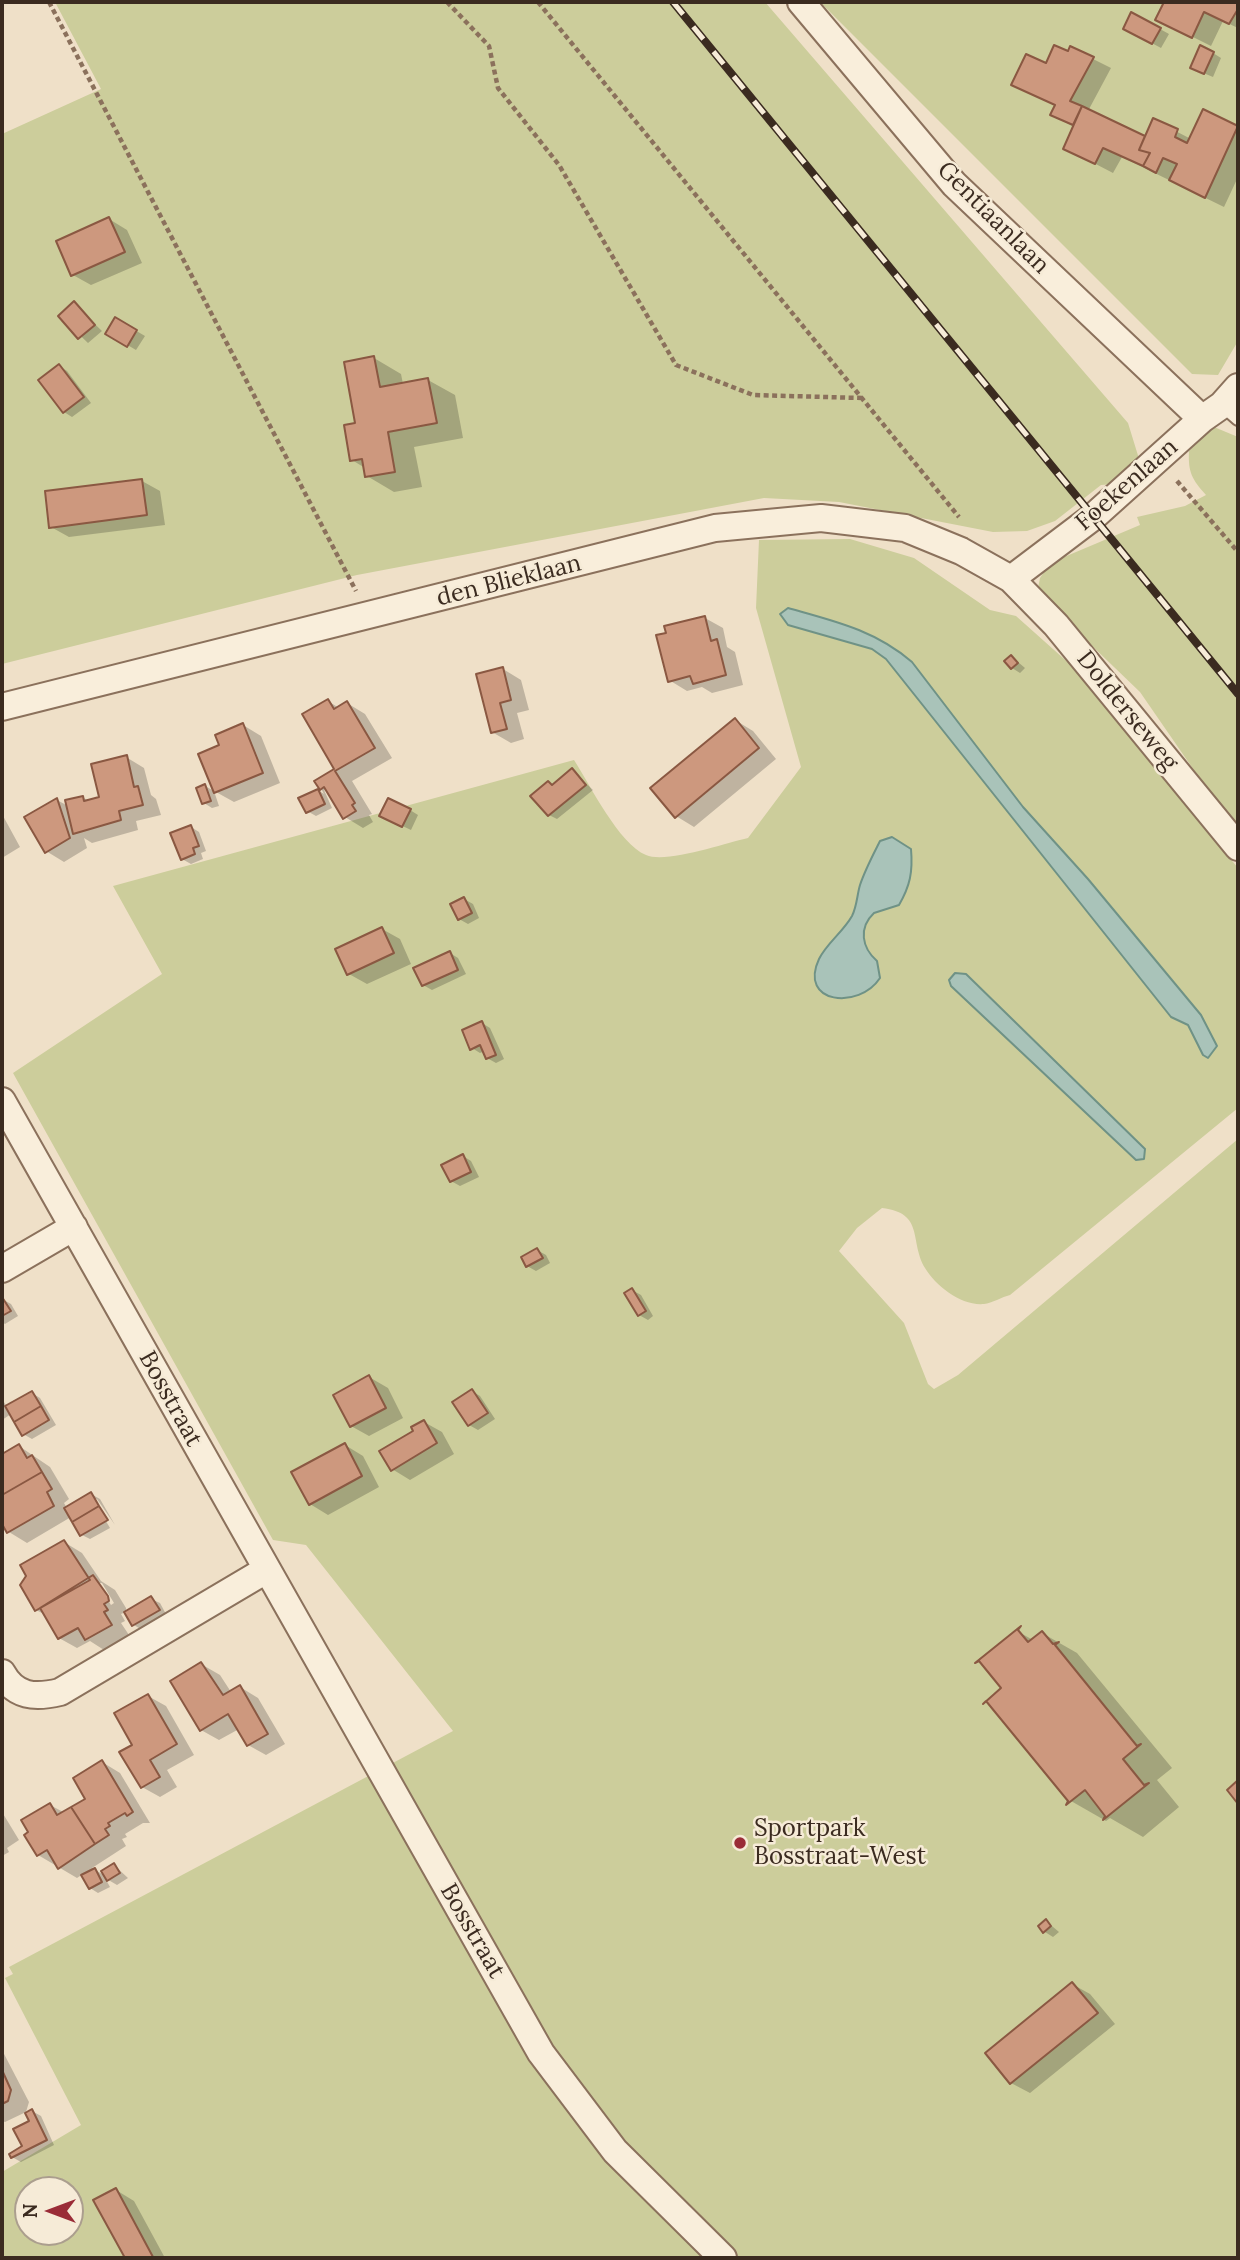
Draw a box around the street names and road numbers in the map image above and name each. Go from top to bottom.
street label: Gentiaanlaan [931,156,1055,280]
street label: Foekenlaan [1070,433,1184,537]
street label: den Blieklaan [434,549,584,613]
street label: Dolderseweg [1070,645,1184,777]
street label: Bosstraat [132,1346,208,1452]
street label: Bosstraat [433,1879,511,1983]

